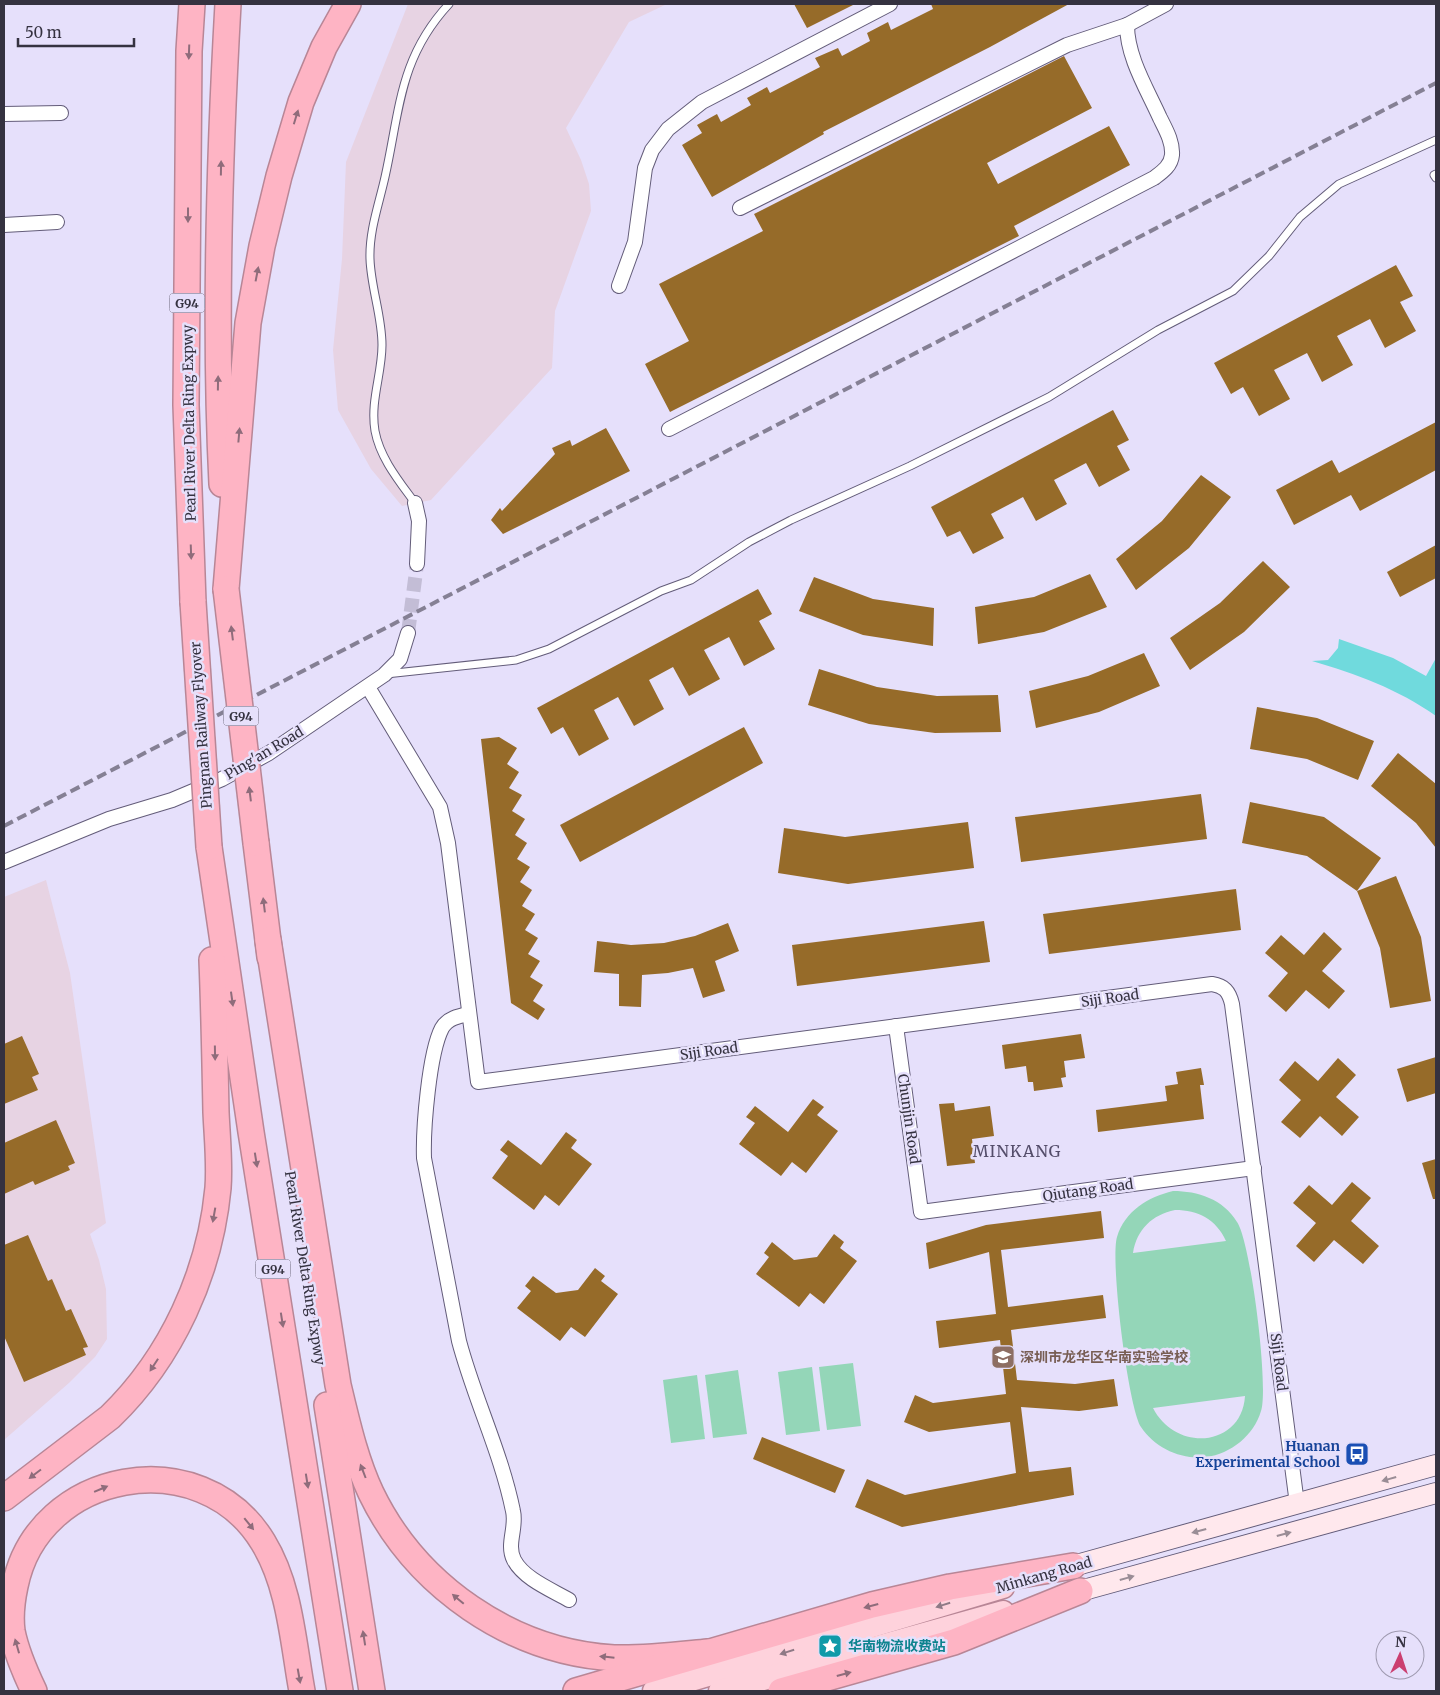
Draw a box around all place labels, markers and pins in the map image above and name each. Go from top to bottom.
school or university icon: 深圳市龙华区华南实验学校 [990,1344,1016,1370]
place label: 深圳市龙华区华南实验学校 [1020,1348,1188,1366]
place label: Huanan Experimental School [1195,1437,1340,1471]
bus stop icon: Huanan Experimental School [1344,1441,1370,1467]
place icon: 华南物流收费站 [817,1633,843,1659]
place label: 华南物流收费站 [848,1637,946,1655]

